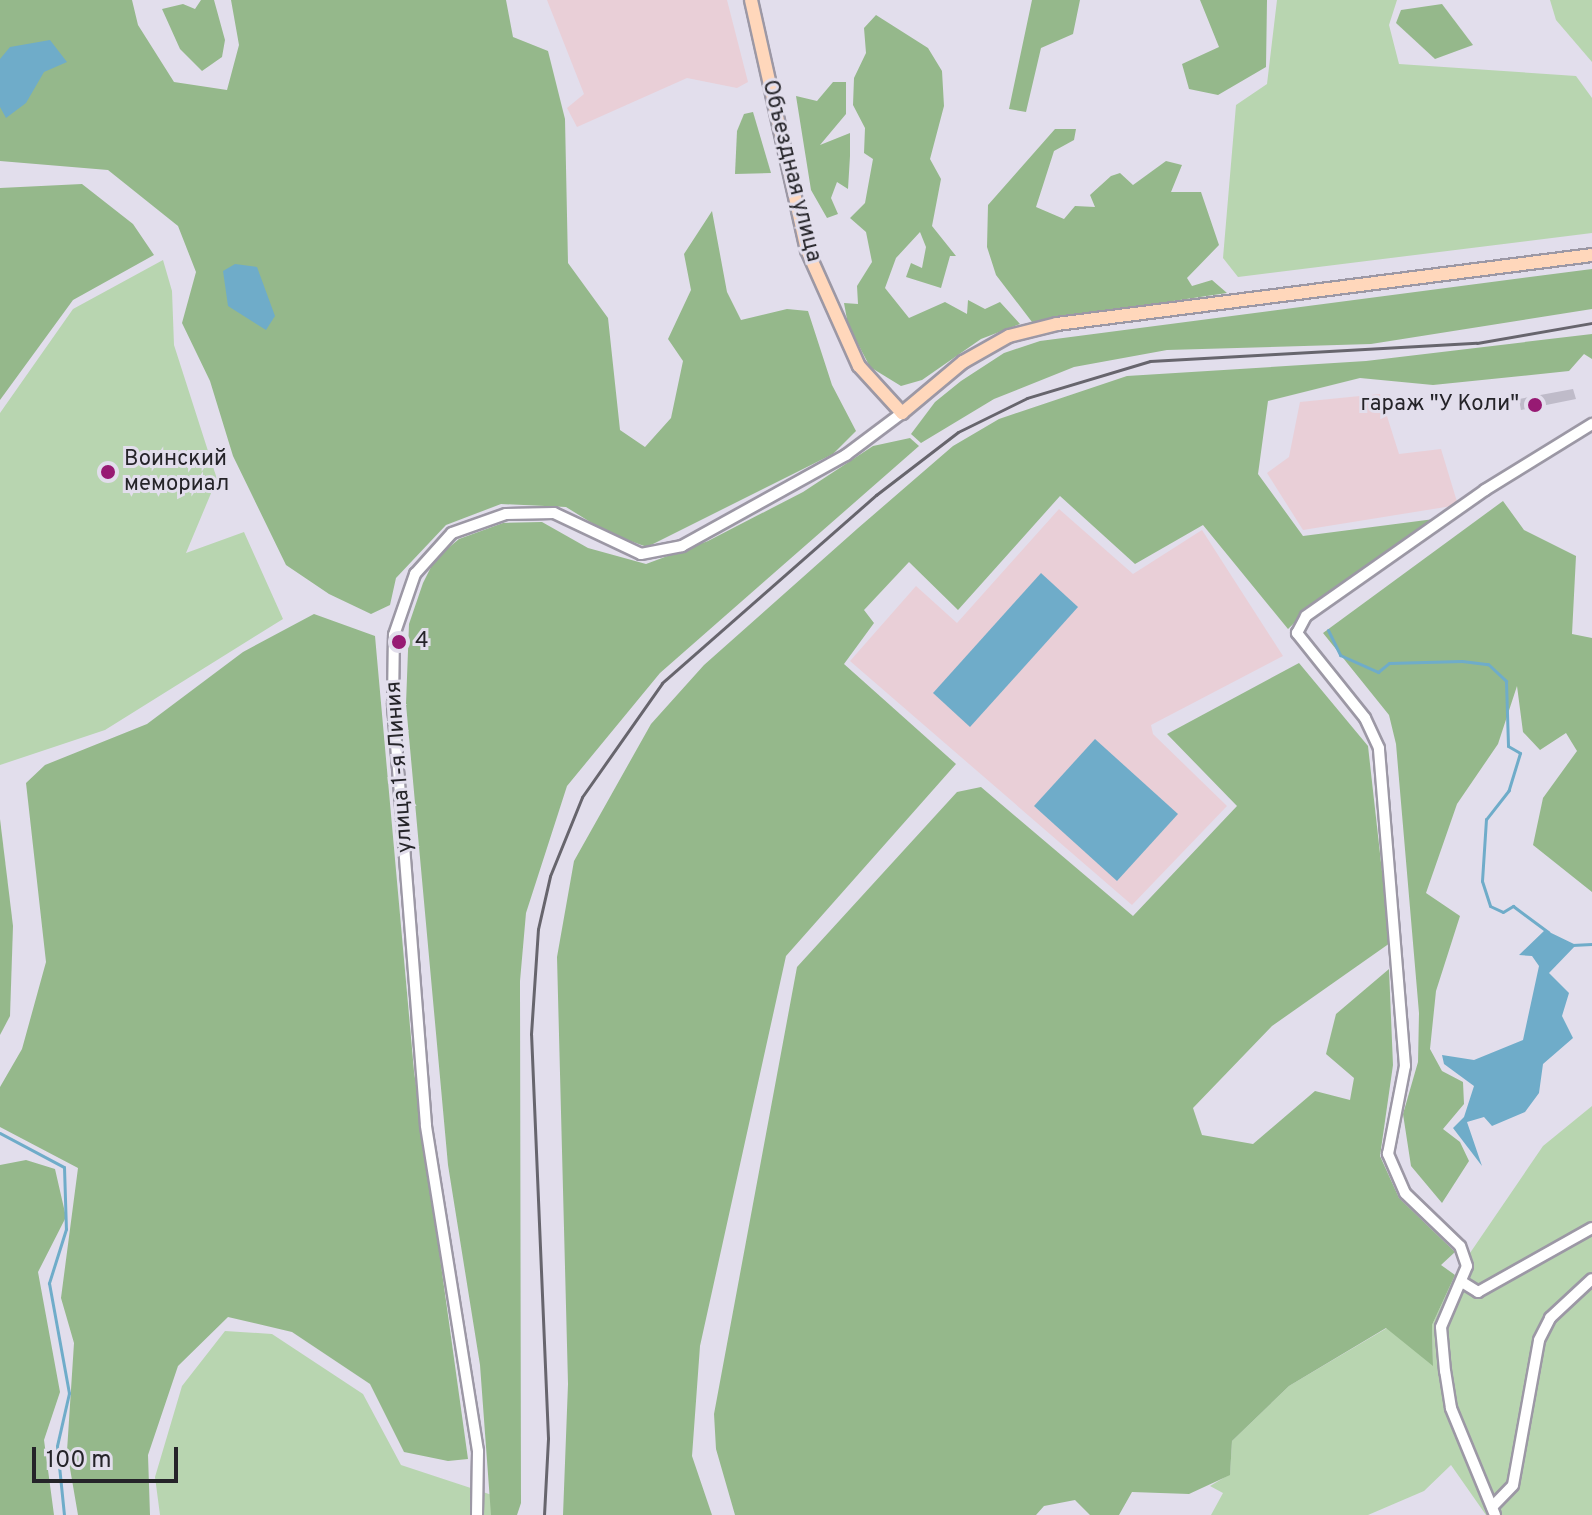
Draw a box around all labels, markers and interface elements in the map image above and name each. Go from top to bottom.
street label: Объездная улица [756,77,826,265]
place label: гараж "У Коли" [1360,392,1519,418]
marker: гараж "У Коли" [1526,396,1544,414]
place label: Воинский мемориал [124,446,229,498]
marker: Воинский мемориал [99,463,117,481]
place label: 4 [415,629,429,655]
marker: 4 [390,633,408,651]
street label: улица 1-я Линия [381,680,419,854]
scale bar [36,1431,182,1481]
text: 100 m [46,1446,112,1476]

